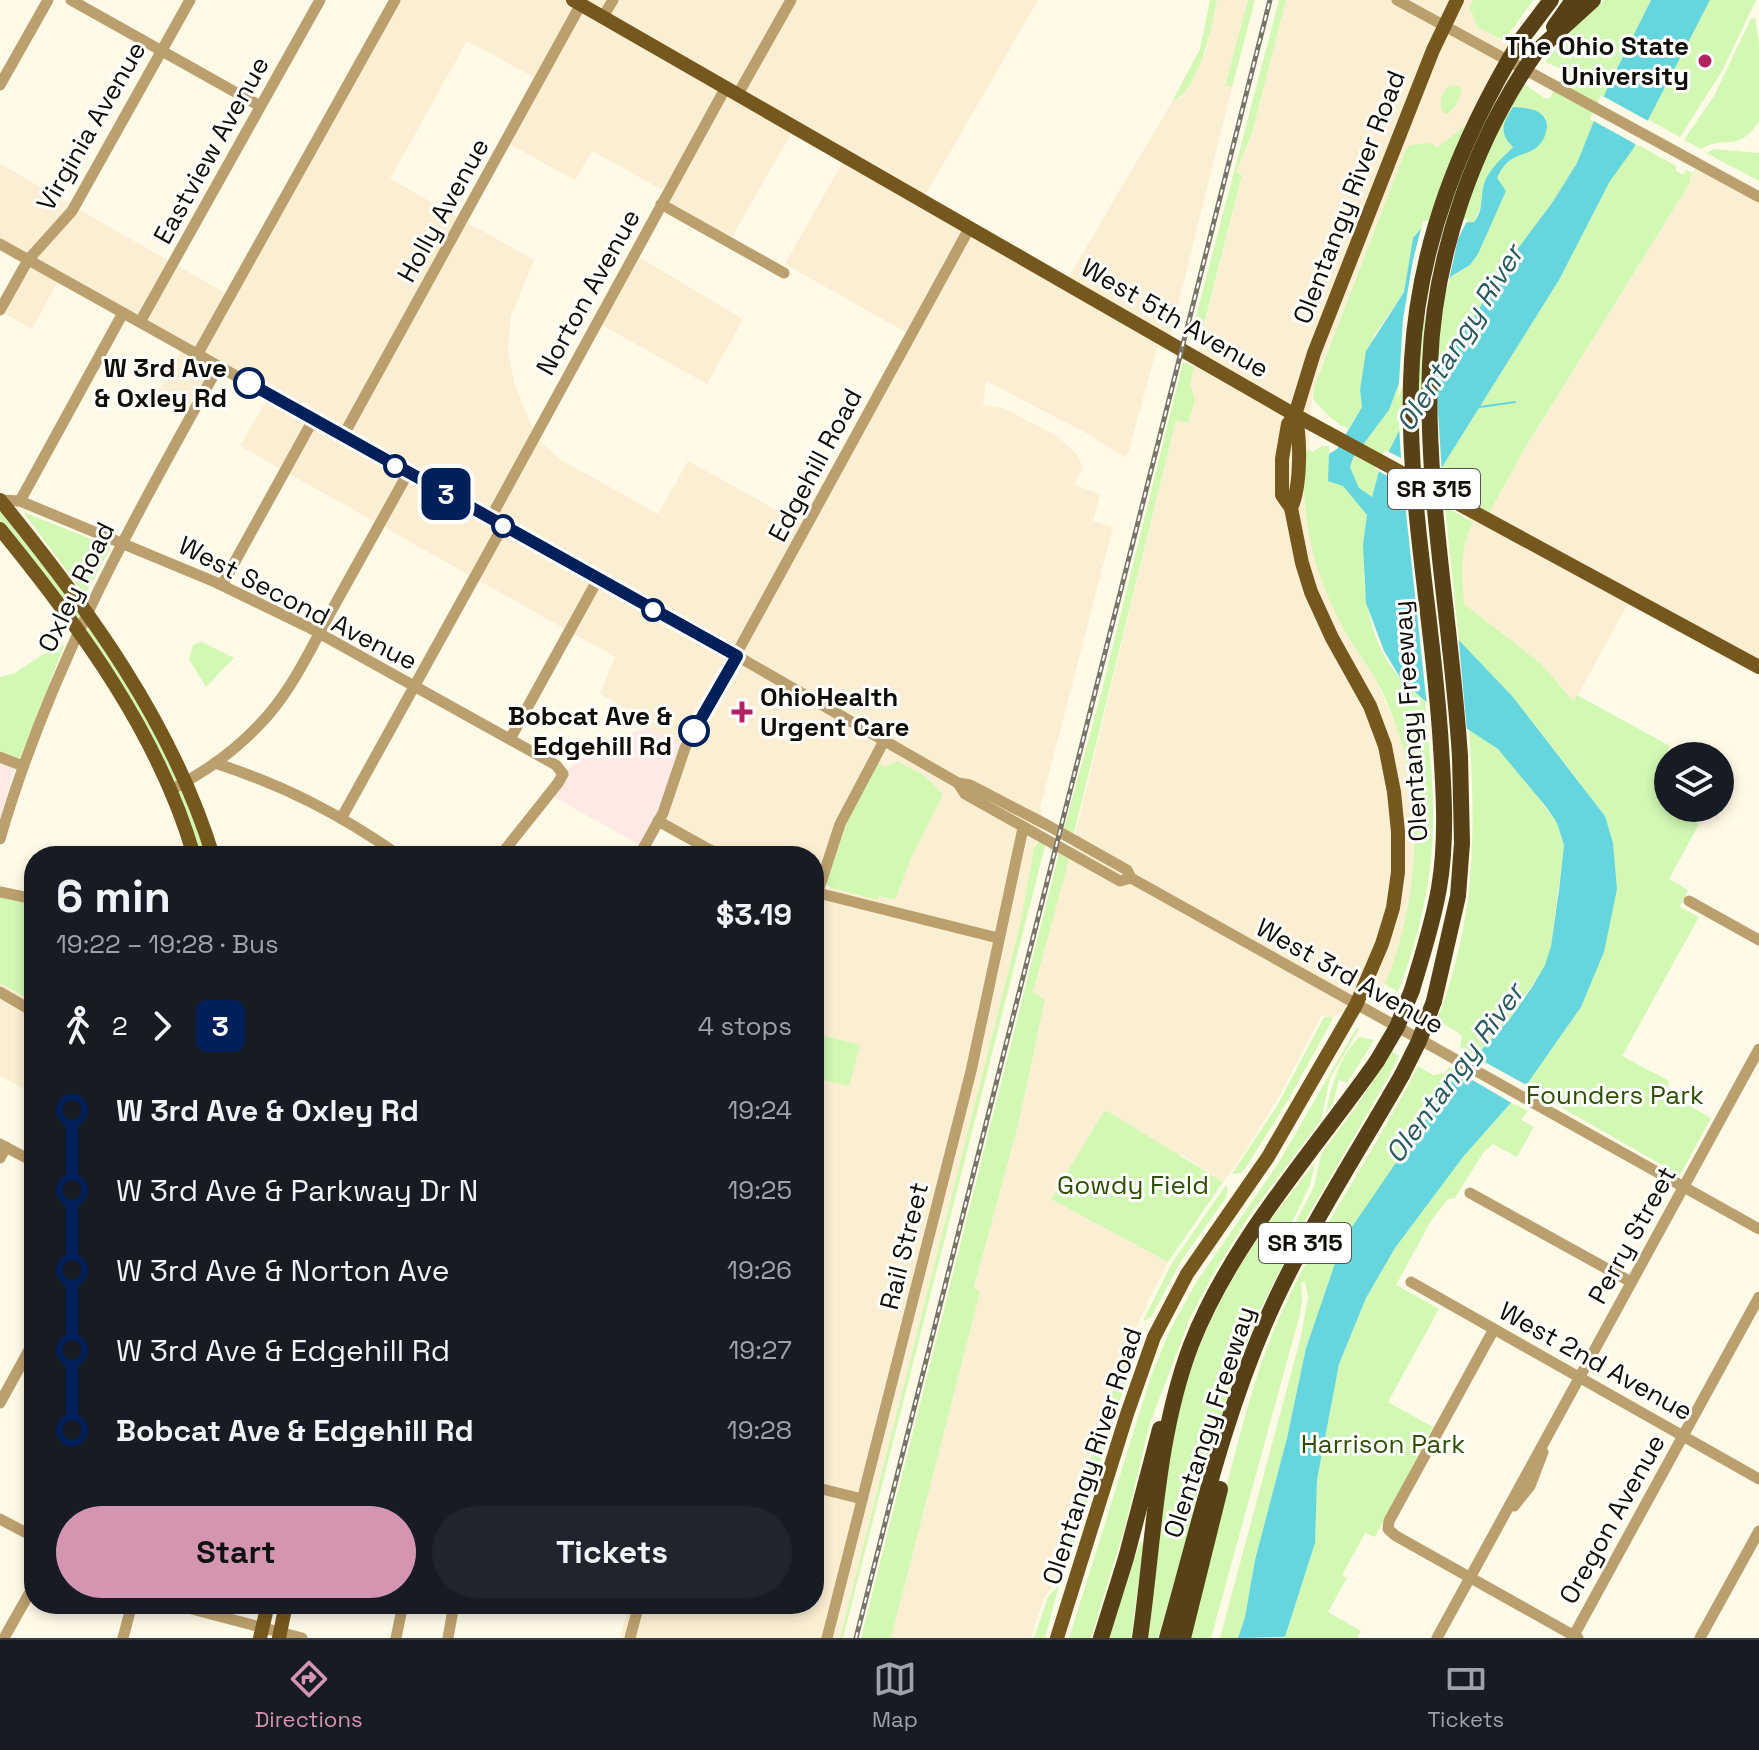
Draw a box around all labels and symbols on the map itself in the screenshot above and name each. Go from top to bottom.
place label: The Ohio State University [1505,29,1689,93]
street label: Virginia Avenue [29,35,153,217]
street label: Eastview Avenue [145,50,277,250]
marker: The Ohio State University [1696,52,1714,70]
street label: Olentangy River Road [1285,65,1413,329]
street label: Holly Avenue [389,132,497,288]
street label: Norton Avenue [528,203,648,381]
water label: Olentangy River [1387,235,1533,438]
street label: West 5th Avenue [1075,250,1275,386]
place label: W 3rd Ave & Oxley Rd [95,351,227,415]
marker: W 3rd Ave & Oxley Rd [234,368,264,398]
street label: Edgehill Road [760,382,870,548]
unlabelled marker [384,455,406,477]
line badge: 3 [420,468,472,520]
road number: SR 315 [1388,469,1480,509]
unlabelled marker [492,515,514,537]
street label: Oxley Road [30,516,122,658]
street label: West Second Avenue [173,528,423,678]
unlabelled marker [642,599,664,621]
street label: Olentangy Freeway [1385,599,1435,843]
place label: OhioHealth Urgent Care [760,680,910,744]
place label: Bobcat Ave & Edgehill Rd [508,699,672,763]
marker: OhioHealth Urgent Care [731,701,753,723]
marker: Bobcat Ave & Edgehill Rd [679,716,709,746]
street label: West 3rd Avenue [1250,910,1450,1042]
water label: Olentangy River [1377,973,1533,1170]
park label: Founders Park [1526,1078,1704,1112]
street label: Perry Street [1580,1160,1684,1310]
park label: Gowdy Field [1057,1168,1209,1202]
street label: Rail Street [872,1179,936,1313]
road number: SR 315 [1259,1223,1351,1263]
street label: West 2nd Avenue [1493,1294,1699,1428]
street label: Olentangy Freeway [1155,1302,1263,1542]
street label: Olentangy River Road [1034,1323,1150,1589]
park label: Harrison Park [1301,1427,1465,1461]
street label: Oregon Avenue [1551,1428,1673,1610]

